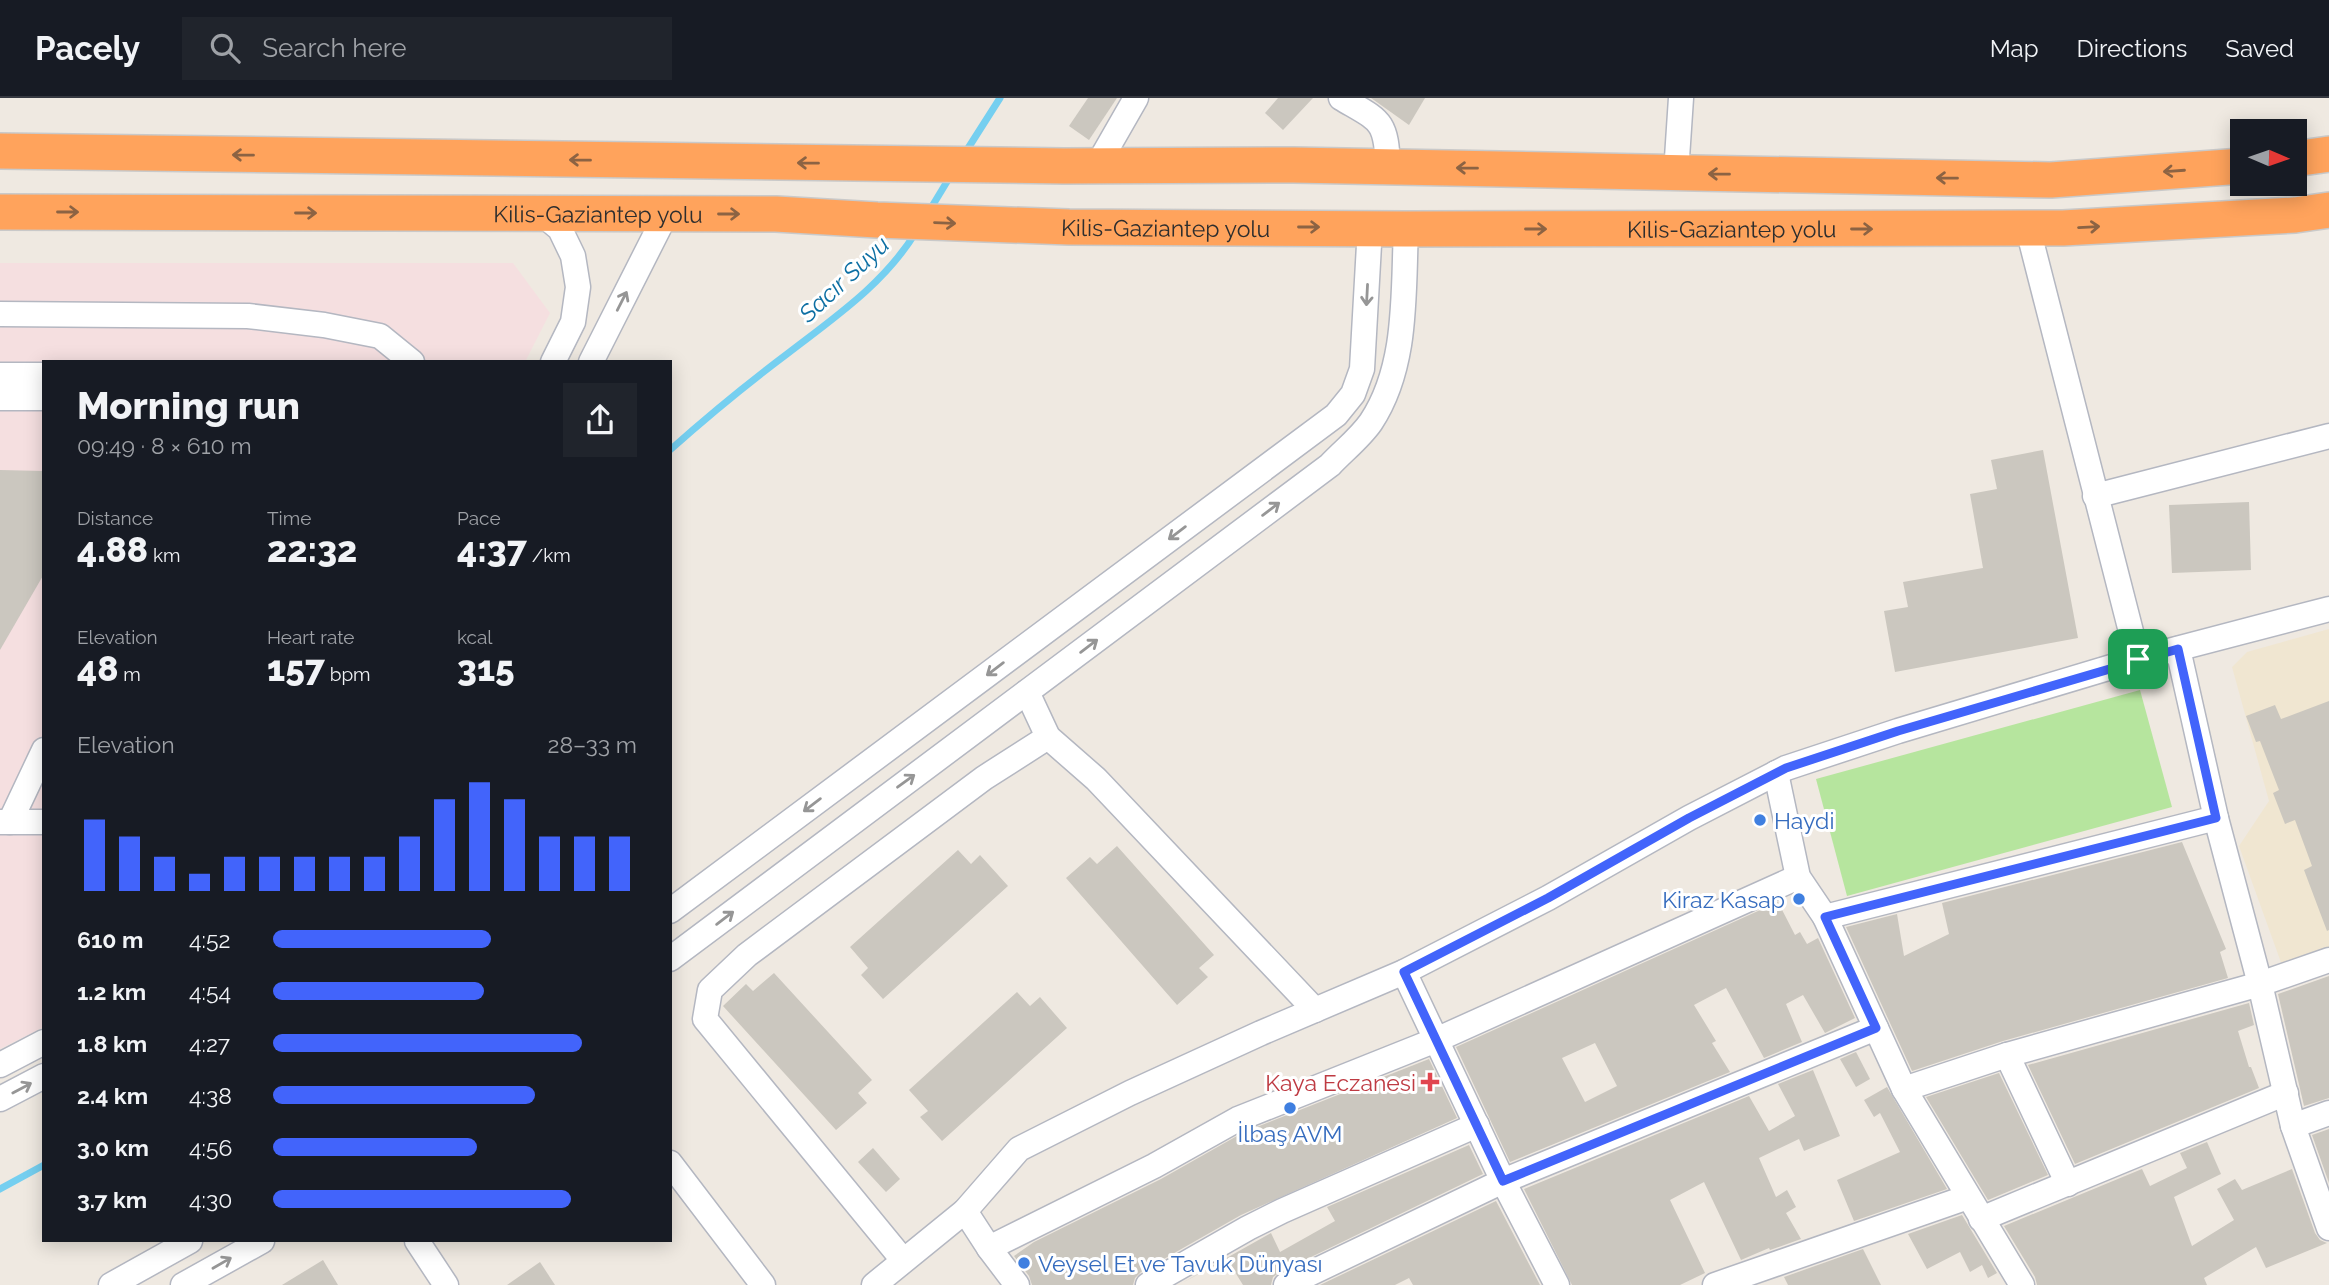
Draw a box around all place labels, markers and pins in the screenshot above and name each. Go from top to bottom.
pin [2108,629,2168,689]
place label: Haydi [1774,807,1834,834]
marker: Haydi [1752,812,1768,828]
place label: Kiraz Kasap [1662,886,1785,913]
marker: Kiraz Kasap [1791,891,1807,907]
place label: Kaya Eczanesi [1265,1069,1416,1096]
marker: Kaya Eczanesi [1422,1074,1438,1090]
marker: İlbaş AVM [1282,1100,1298,1116]
place label: İlbaş AVM [1238,1120,1342,1147]
place label: Veysel Et ve Tavuk Dünyası [1038,1250,1323,1277]
marker: Veysel Et ve Tavuk Dünyası [1016,1255,1032,1271]

